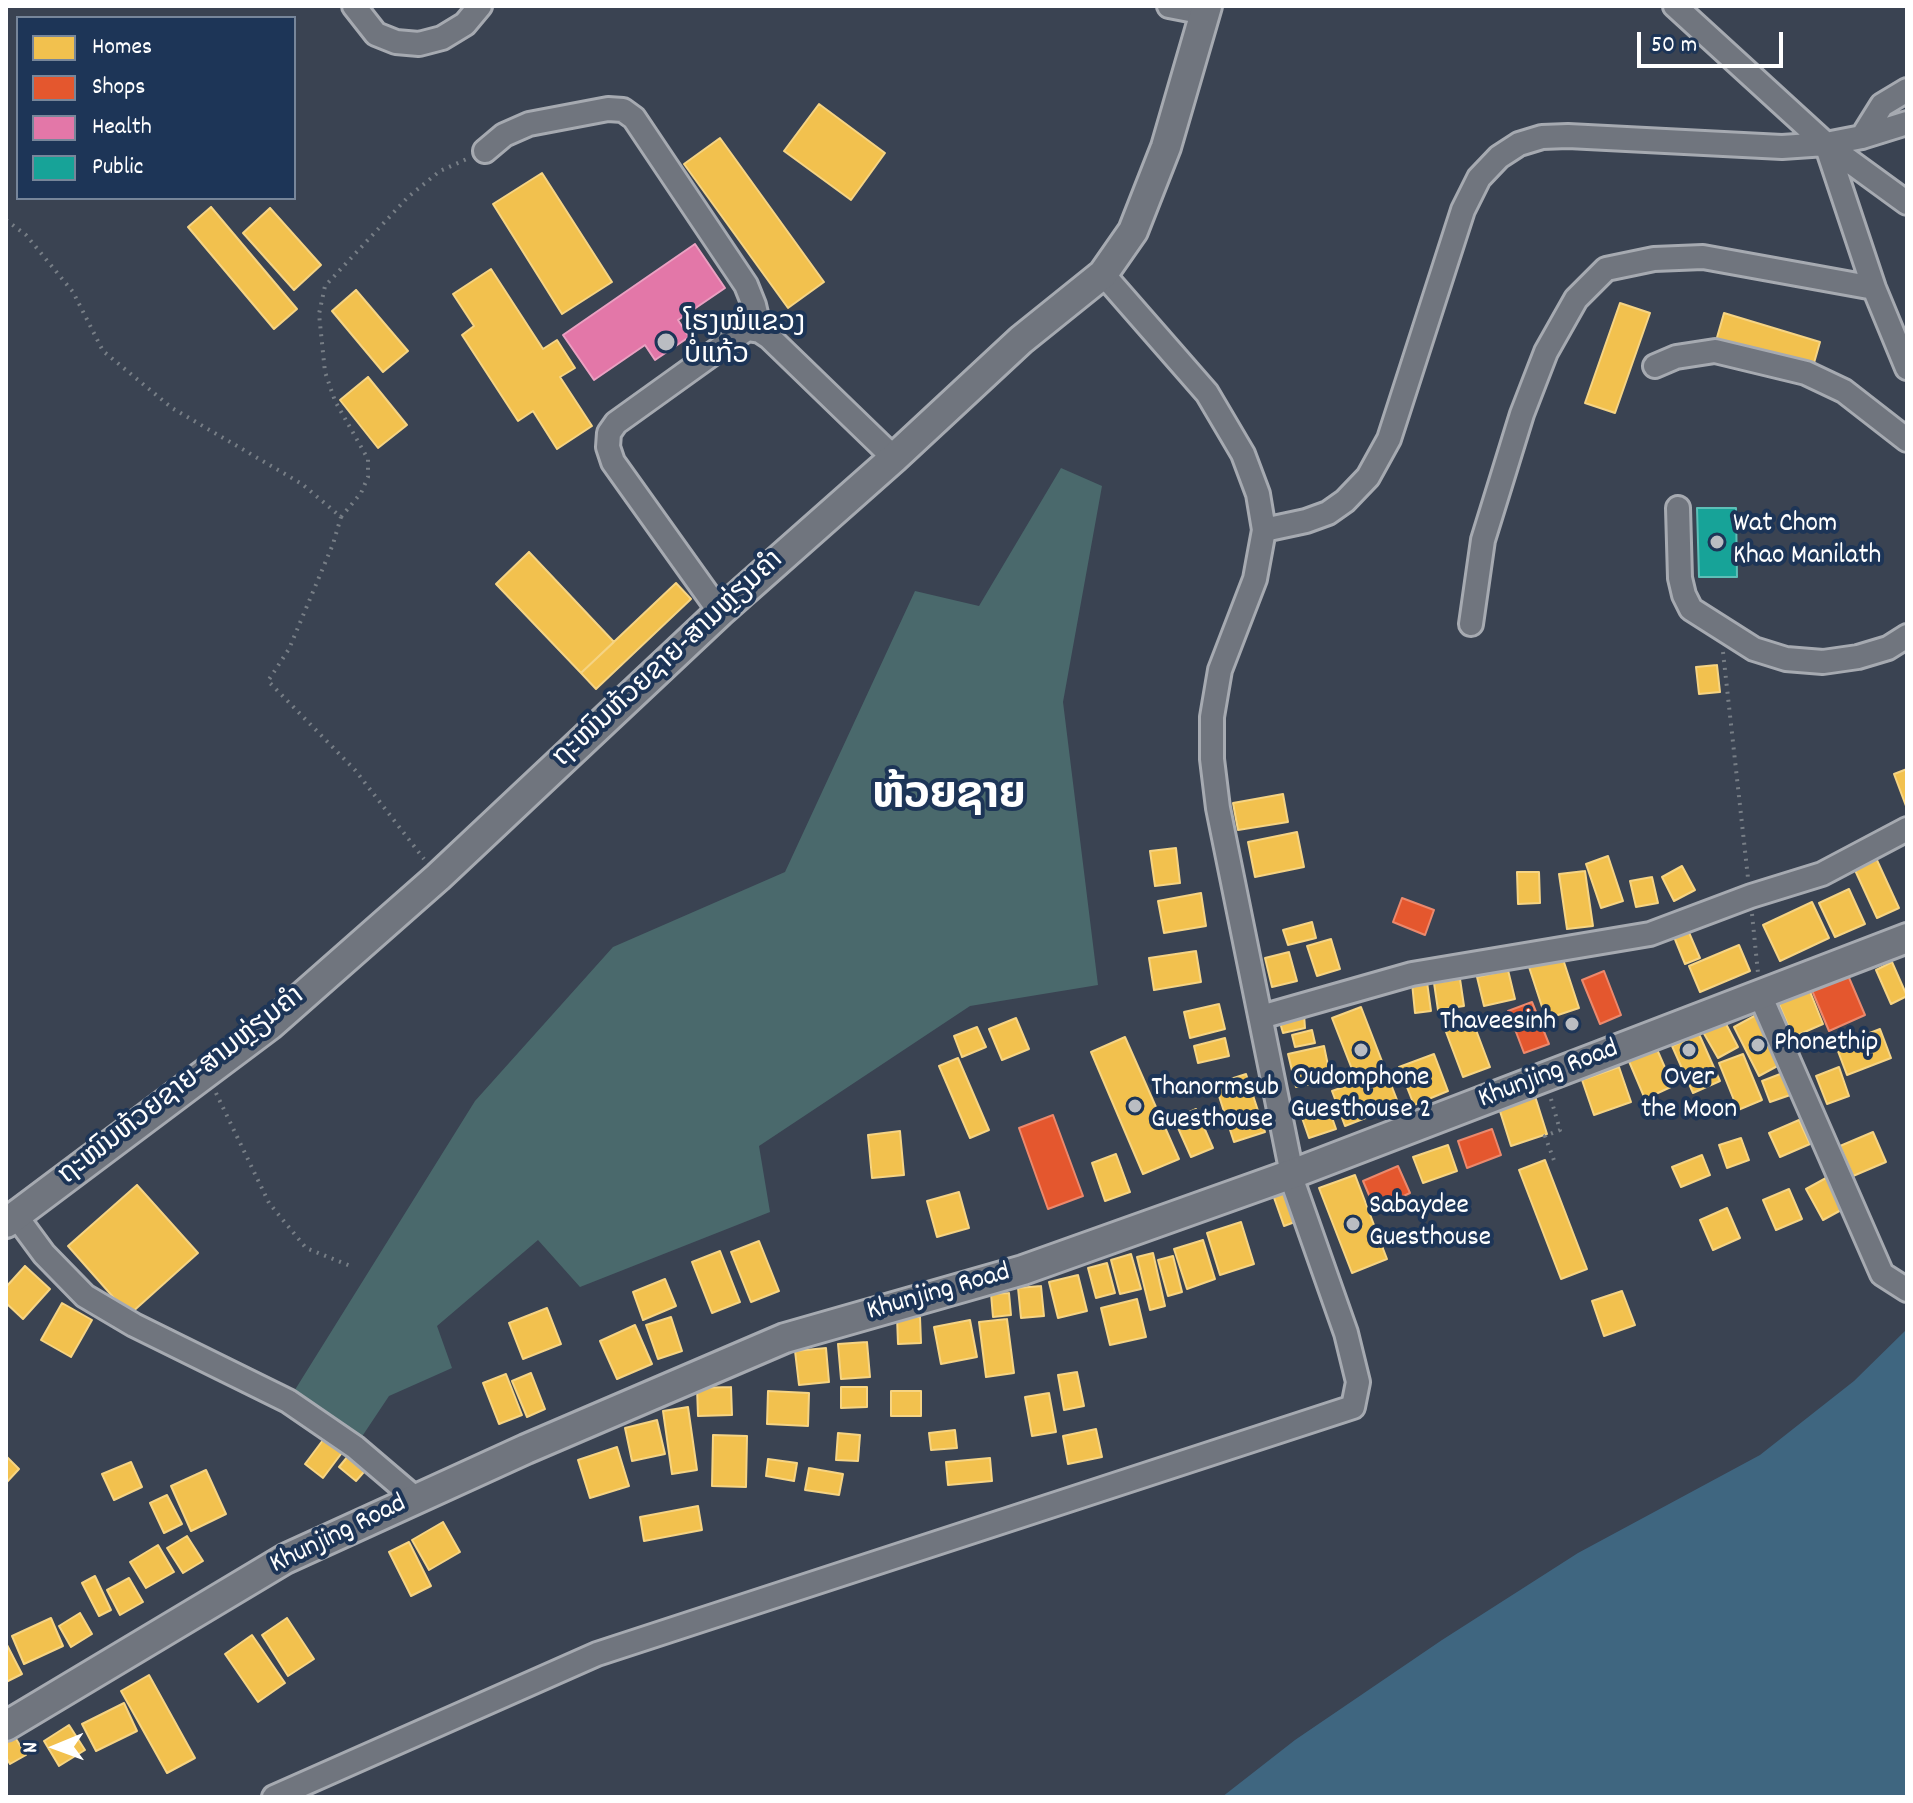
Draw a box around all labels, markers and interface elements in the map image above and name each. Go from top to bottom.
legend [16,16,296,200]
scale bar [1641,16,1787,66]
text: 50 m [1651,29,1697,63]
text: Homes [92,31,152,65]
text: Shops [92,71,145,105]
text: Health [92,111,152,145]
text: Public [92,151,143,185]
place label: ໂຮງໝໍແຂວງ ບໍ່ແກ້ວ [684,309,805,375]
marker: ໂຮງໝໍແຂວງ ບໍ່ແກ້ວ [655,331,677,353]
place label: Wat Chom Khao Manilath [1733,509,1881,575]
marker: Wat Chom Khao Manilath [1708,533,1726,551]
street label: ຖະໜົນຫ້ວຍຊາຍ-ສາມຫຼ່ຽມຄຳ [548,545,792,777]
district label: ຫ້ວຍຊາຍ [872,775,1026,827]
street label: ຖະໜົນຫ້ວຍຊາຍ-ສາມຫຼ່ຽມຄຳ [53,982,313,1194]
place label: Thaveesinh [1440,1007,1556,1041]
marker: Thaveesinh [1563,1015,1581,1033]
place label: Phonethip [1774,1028,1878,1062]
street label: Khunjing Road [1474,1034,1624,1118]
marker: Phonethip [1749,1036,1767,1054]
marker: Oudomphone Guesthouse 2 [1352,1041,1370,1059]
marker: Over the Moon [1680,1041,1698,1059]
place label: Oudomphone Guesthouse 2 [1291,1063,1431,1129]
place label: Over the Moon [1641,1063,1737,1129]
place label: Thanormsub Guesthouse [1151,1073,1279,1139]
marker: Thanormsub Guesthouse [1126,1097,1144,1115]
place label: Sabaydee Guesthouse [1369,1191,1491,1257]
marker: Sabaydee Guesthouse [1344,1215,1362,1233]
street label: Khunjing Road [864,1258,1014,1330]
street label: Khunjing Road [265,1489,413,1583]
north arrow [16,1707,96,1787]
text: N [16,1742,47,1753]

